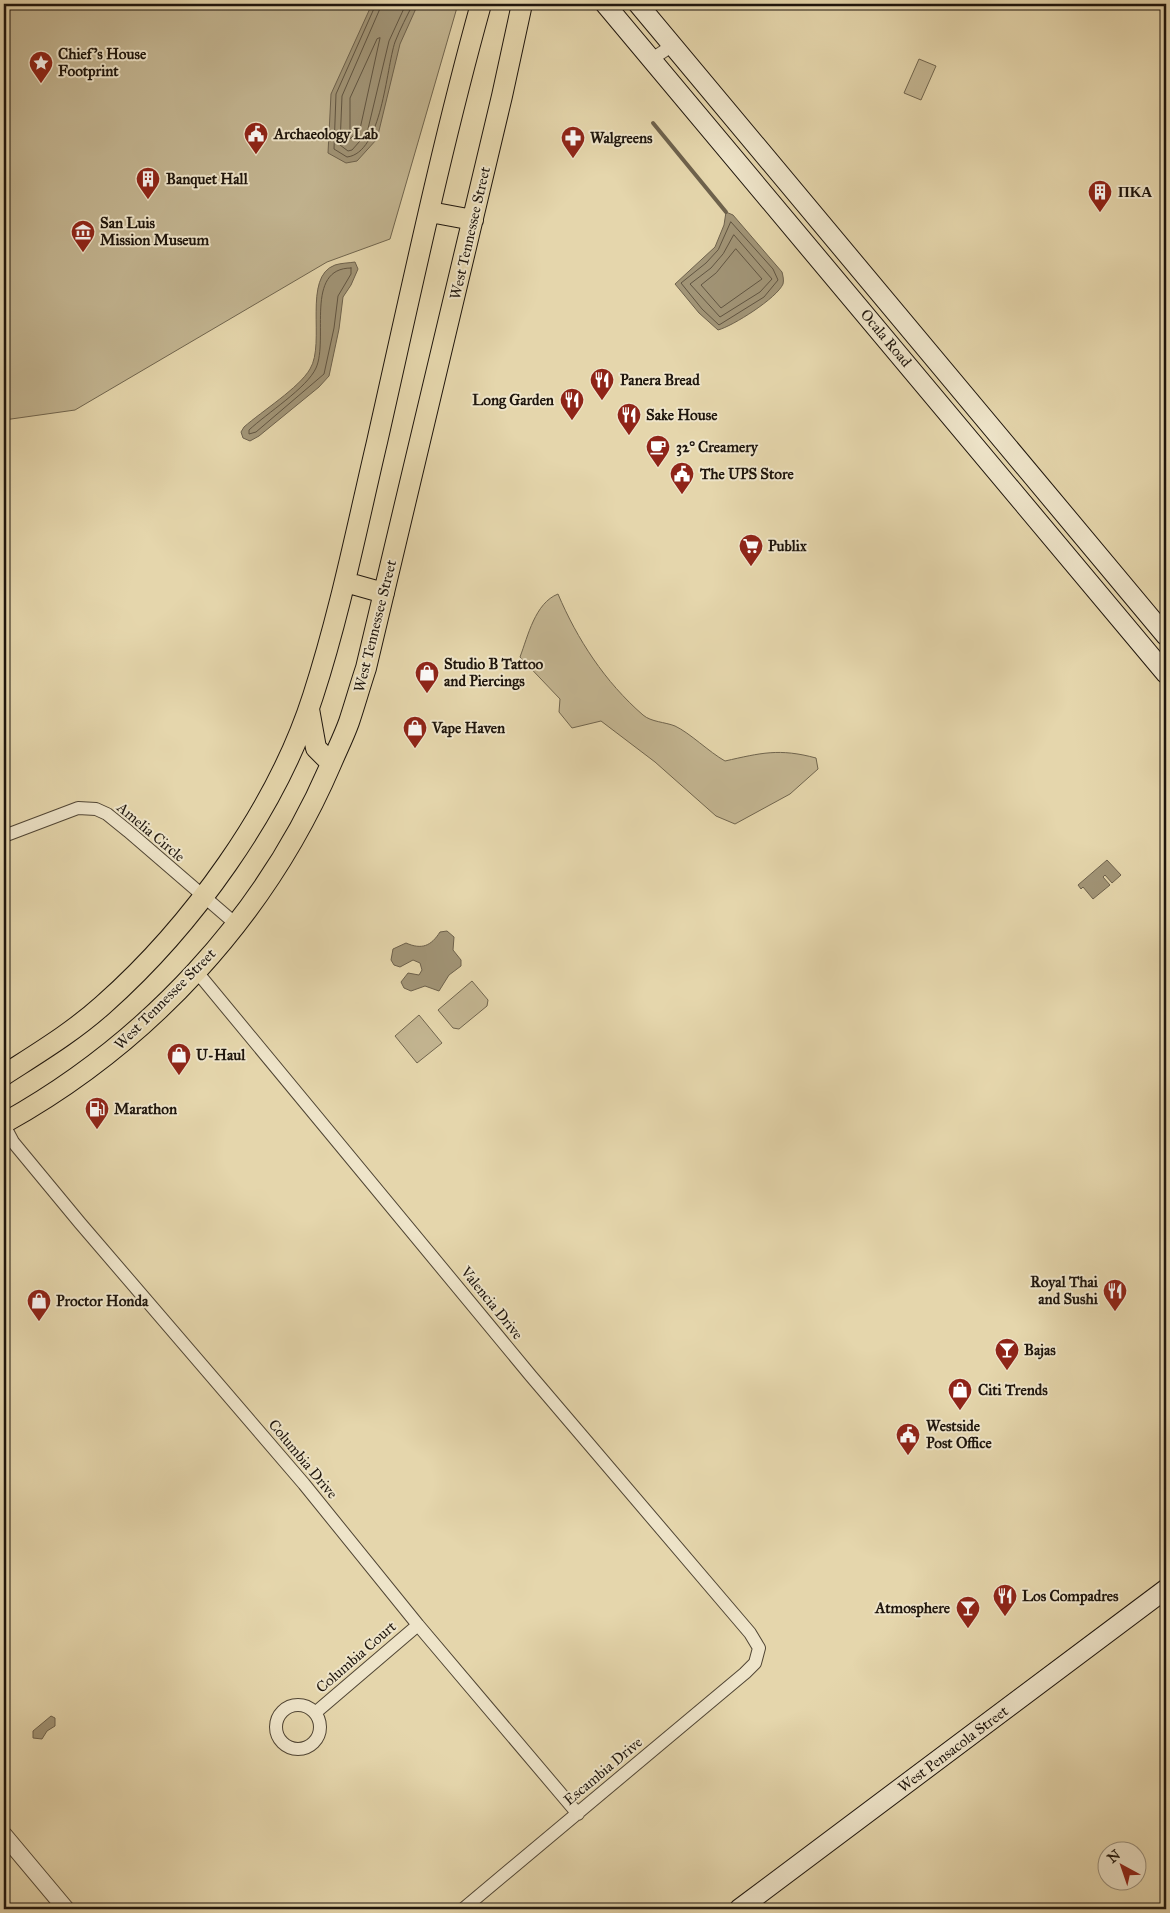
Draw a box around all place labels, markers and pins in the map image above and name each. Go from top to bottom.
place label: Chief's House Footprint [58,45,147,81]
place icon: Chief's House Footprint [28,50,54,84]
public building icon: Archaeology Lab [243,121,269,155]
place label: Archaeology Lab [273,125,379,144]
pharmacy icon: Walgreens [560,125,586,159]
place label: Walgreens [590,129,653,148]
building icon: Banquet Hall [135,166,161,200]
place label: Banquet Hall [166,170,249,189]
building icon: ΠΚΑ [1087,179,1113,213]
place label: ΠΚΑ [1118,183,1152,201]
place label: San Luis Mission Museum [100,214,210,249]
museum icon: San Luis Mission Museum [70,219,96,253]
restaurant icon: Panera Bread [589,367,615,401]
place label: Panera Bread [620,371,700,389]
restaurant icon: Long Garden [559,387,585,421]
place label: Long Garden [472,391,555,410]
restaurant icon: Sake House [616,402,642,436]
place label: Sake House [646,406,718,424]
cafe icon: 32° Creamery [645,434,671,468]
place label: 32° Creamery [676,438,759,457]
public building icon: The UPS Store [669,461,695,495]
place label: The UPS Store [699,465,794,483]
supermarket icon: Publix [738,533,764,567]
place label: Publix [768,537,807,555]
place label: Studio B Tattoo and Piercings [444,655,544,691]
shop icon: Studio B Tattoo and Piercings [414,660,440,694]
shop icon: Vape Haven [402,715,428,749]
place label: Vape Haven [431,719,506,738]
shop icon: U-Haul [166,1042,192,1076]
place label: U-Haul [196,1046,246,1064]
fuel station icon: Marathon [84,1096,110,1130]
place label: Marathon [114,1100,178,1118]
place label: Royal Thai and Sushi [1030,1273,1099,1308]
restaurant icon: Royal Thai and Sushi [1102,1278,1128,1312]
shop icon: Proctor Honda [26,1288,52,1322]
place label: Proctor Honda [56,1292,149,1310]
bar icon: Bajas [994,1337,1020,1371]
place label: Bajas [1024,1341,1056,1360]
shop icon: Citi Trends [947,1377,973,1411]
place label: Citi Trends [978,1381,1048,1399]
place label: Westside Post Office [926,1417,993,1452]
public building icon: Westside Post Office [895,1422,921,1456]
restaurant icon: Los Compadres [992,1583,1018,1617]
place label: Los Compadres [1022,1587,1119,1606]
bar icon: Atmosphere [955,1595,981,1629]
place label: Atmosphere [874,1599,951,1618]

